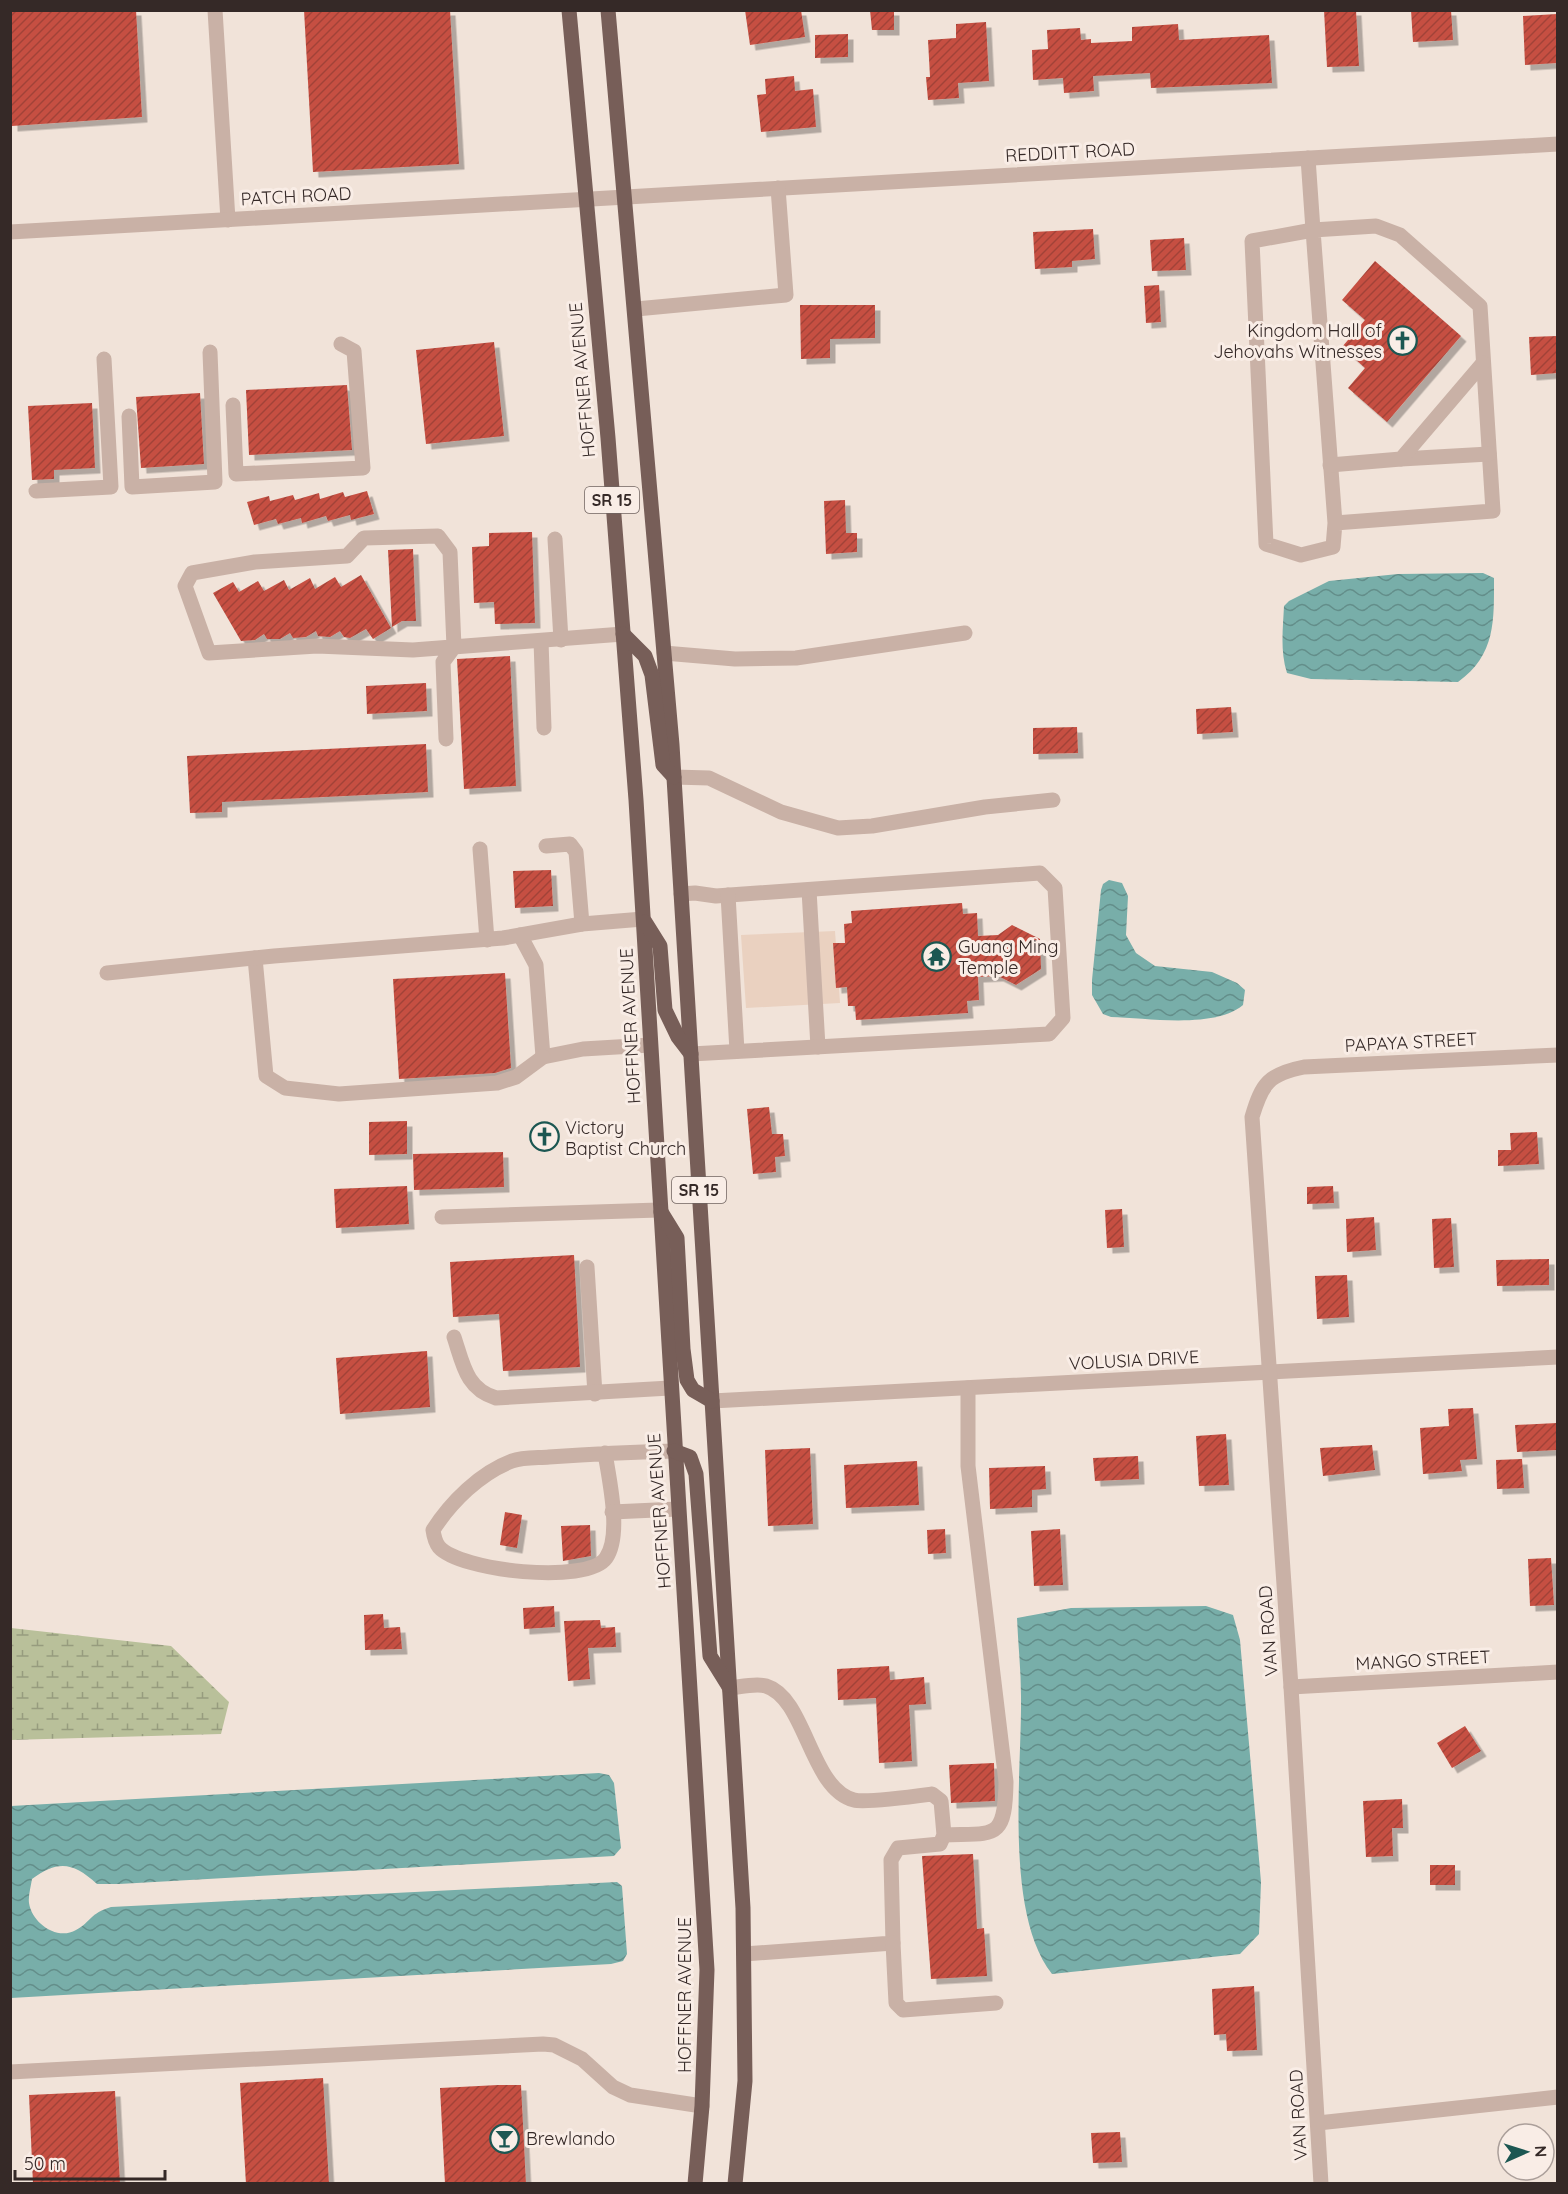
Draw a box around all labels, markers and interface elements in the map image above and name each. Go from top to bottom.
street label: REDDITT ROAD [1004,137,1136,167]
street label: PATCH ROAD [240,182,352,210]
street label: HOFFNER AVENUE [564,301,600,459]
place label: Kingdom Hall of Jehovahs Witnesses [1213,319,1383,363]
church icon: Kingdom Hall of Jehovahs Witnesses [1387,324,1419,356]
road number: SR 15 [585,487,639,513]
place label: Guang Ming Temple [958,935,1059,979]
temple icon: Guang Ming Temple [921,940,953,972]
street label: HOFFNER AVENUE [614,948,646,1104]
street label: PAPAYA STREET [1344,1027,1478,1057]
place label: Victory Baptist Church [565,1116,686,1160]
church icon: Victory Baptist Church [528,1121,560,1153]
road number: SR 15 [672,1177,726,1203]
street label: VOLUSIA DRIVE [1068,1345,1200,1375]
street label: HOFFNER AVENUE [642,1432,676,1590]
street label: VAN ROAD [1253,1585,1283,1677]
street label: MANGO STREET [1355,1645,1491,1675]
street label: HOFFNER AVENUE [673,1917,696,2073]
street label: VAN ROAD [1284,2069,1312,2161]
bar icon: Brewlando [489,2122,521,2154]
north arrow [1496,2122,1556,2182]
place label: Brewlando [526,2127,615,2150]
scale bar [15,2143,165,2181]
text: N [1531,2145,1551,2158]
text: 50 m [24,2152,66,2175]

